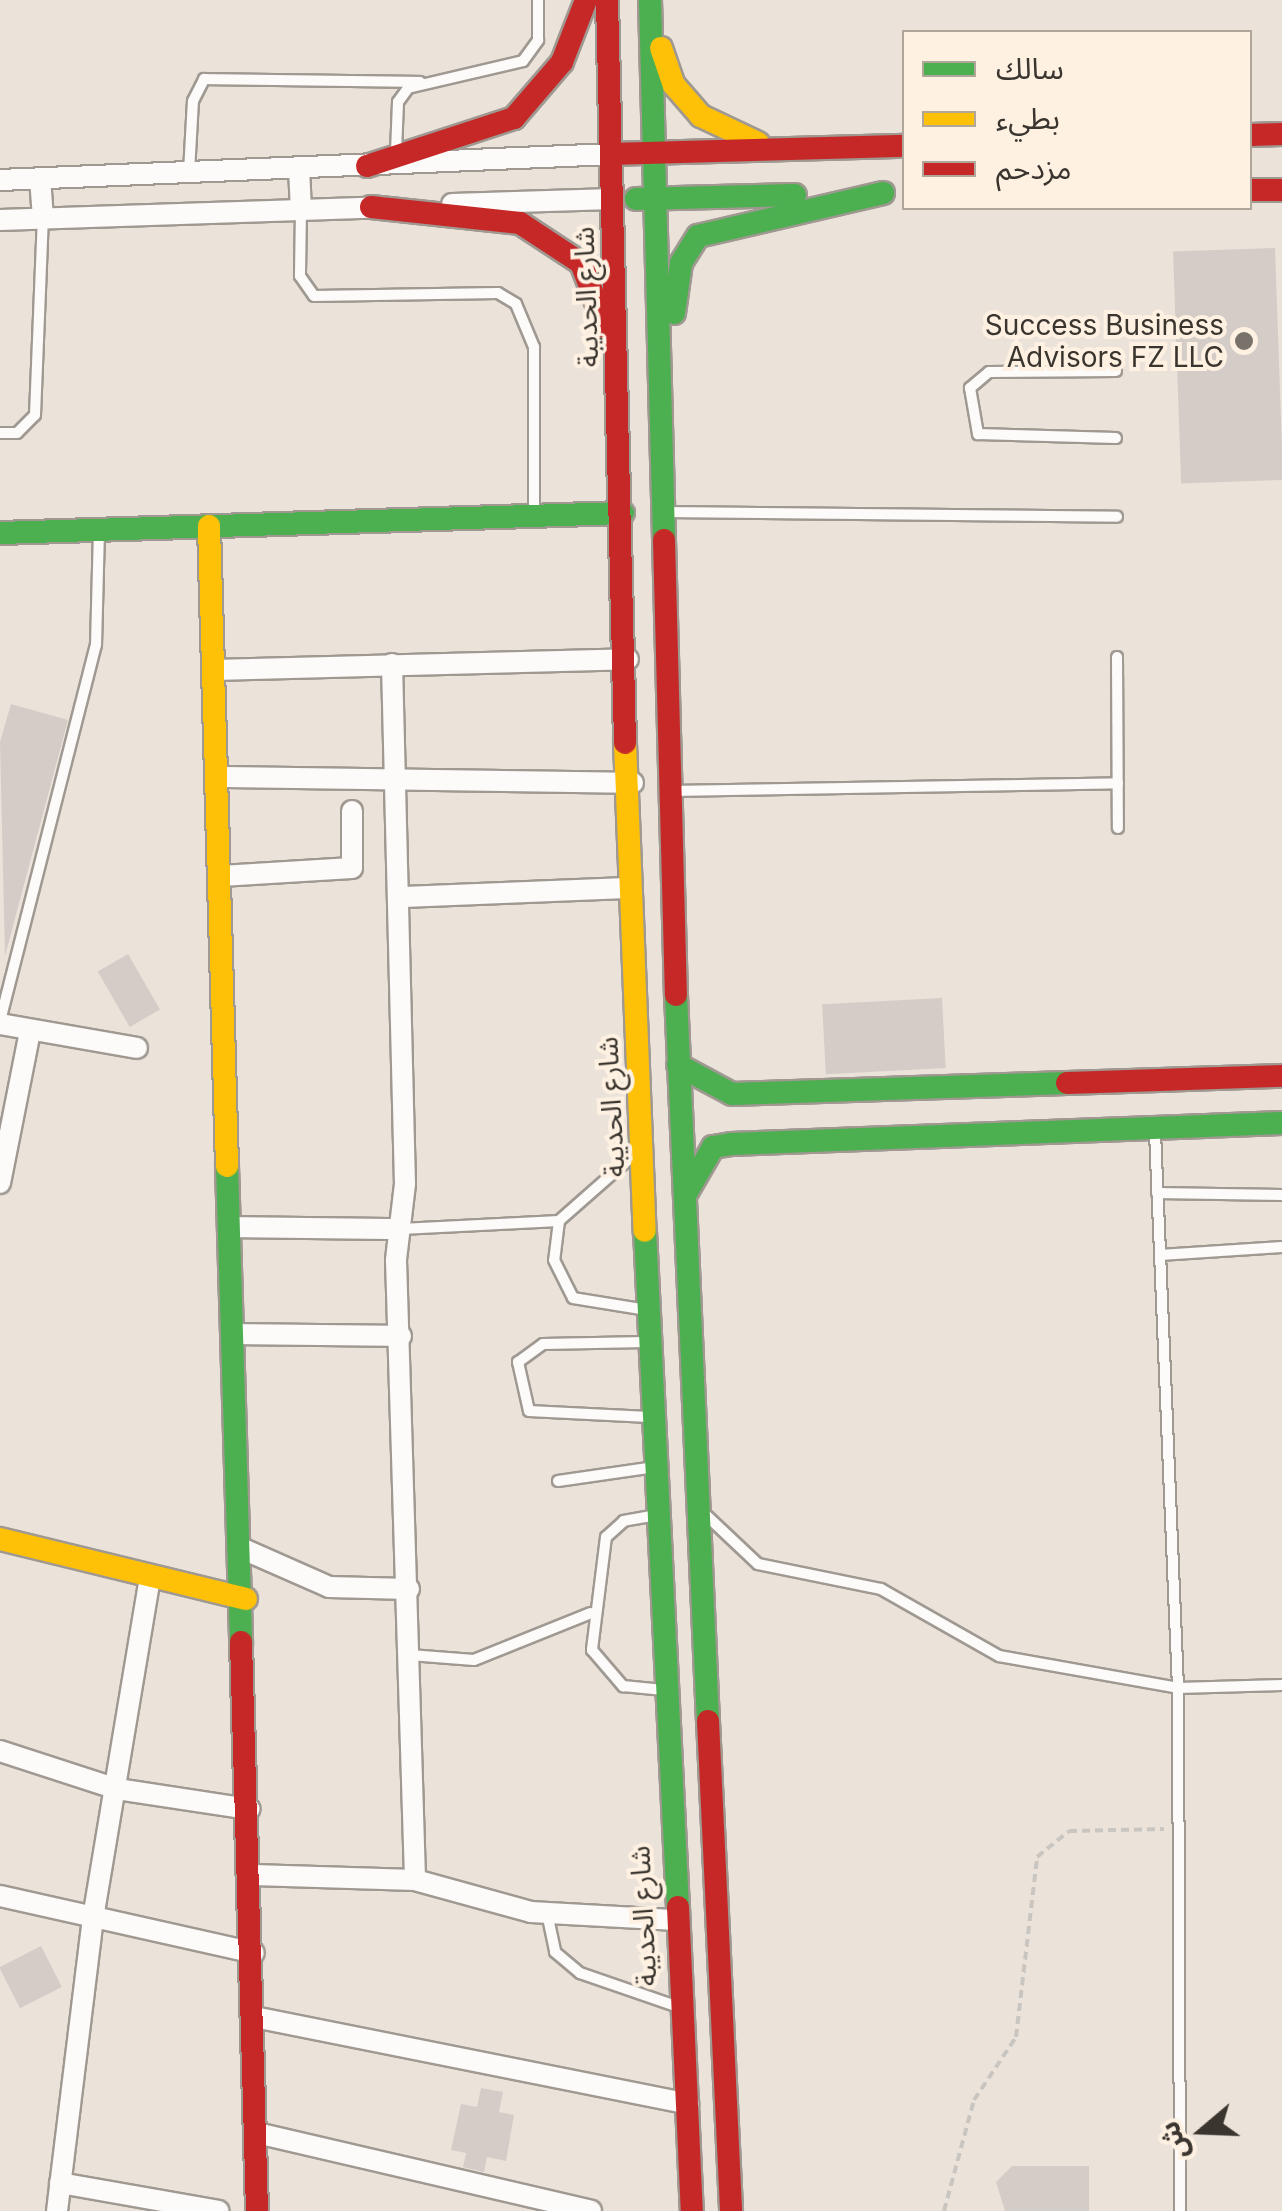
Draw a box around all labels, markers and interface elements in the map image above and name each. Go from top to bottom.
legend [902,30,1252,210]
text: سالك [996,50,1064,86]
text: بطيء [996,100,1060,136]
text: مزدحم [996,150,1072,186]
street label: شارع الحديبة [567,226,605,368]
place label: Success Business Advisors FZ LLC [985,308,1224,374]
marker: Success Business Advisors FZ LLC [1233,330,1255,352]
street label: شارع الحديبة [591,1036,631,1178]
street label: شارع الحديبة [623,1845,663,1987]
north arrow [1152,2081,1252,2181]
text: ش [1151,2117,1196,2164]

